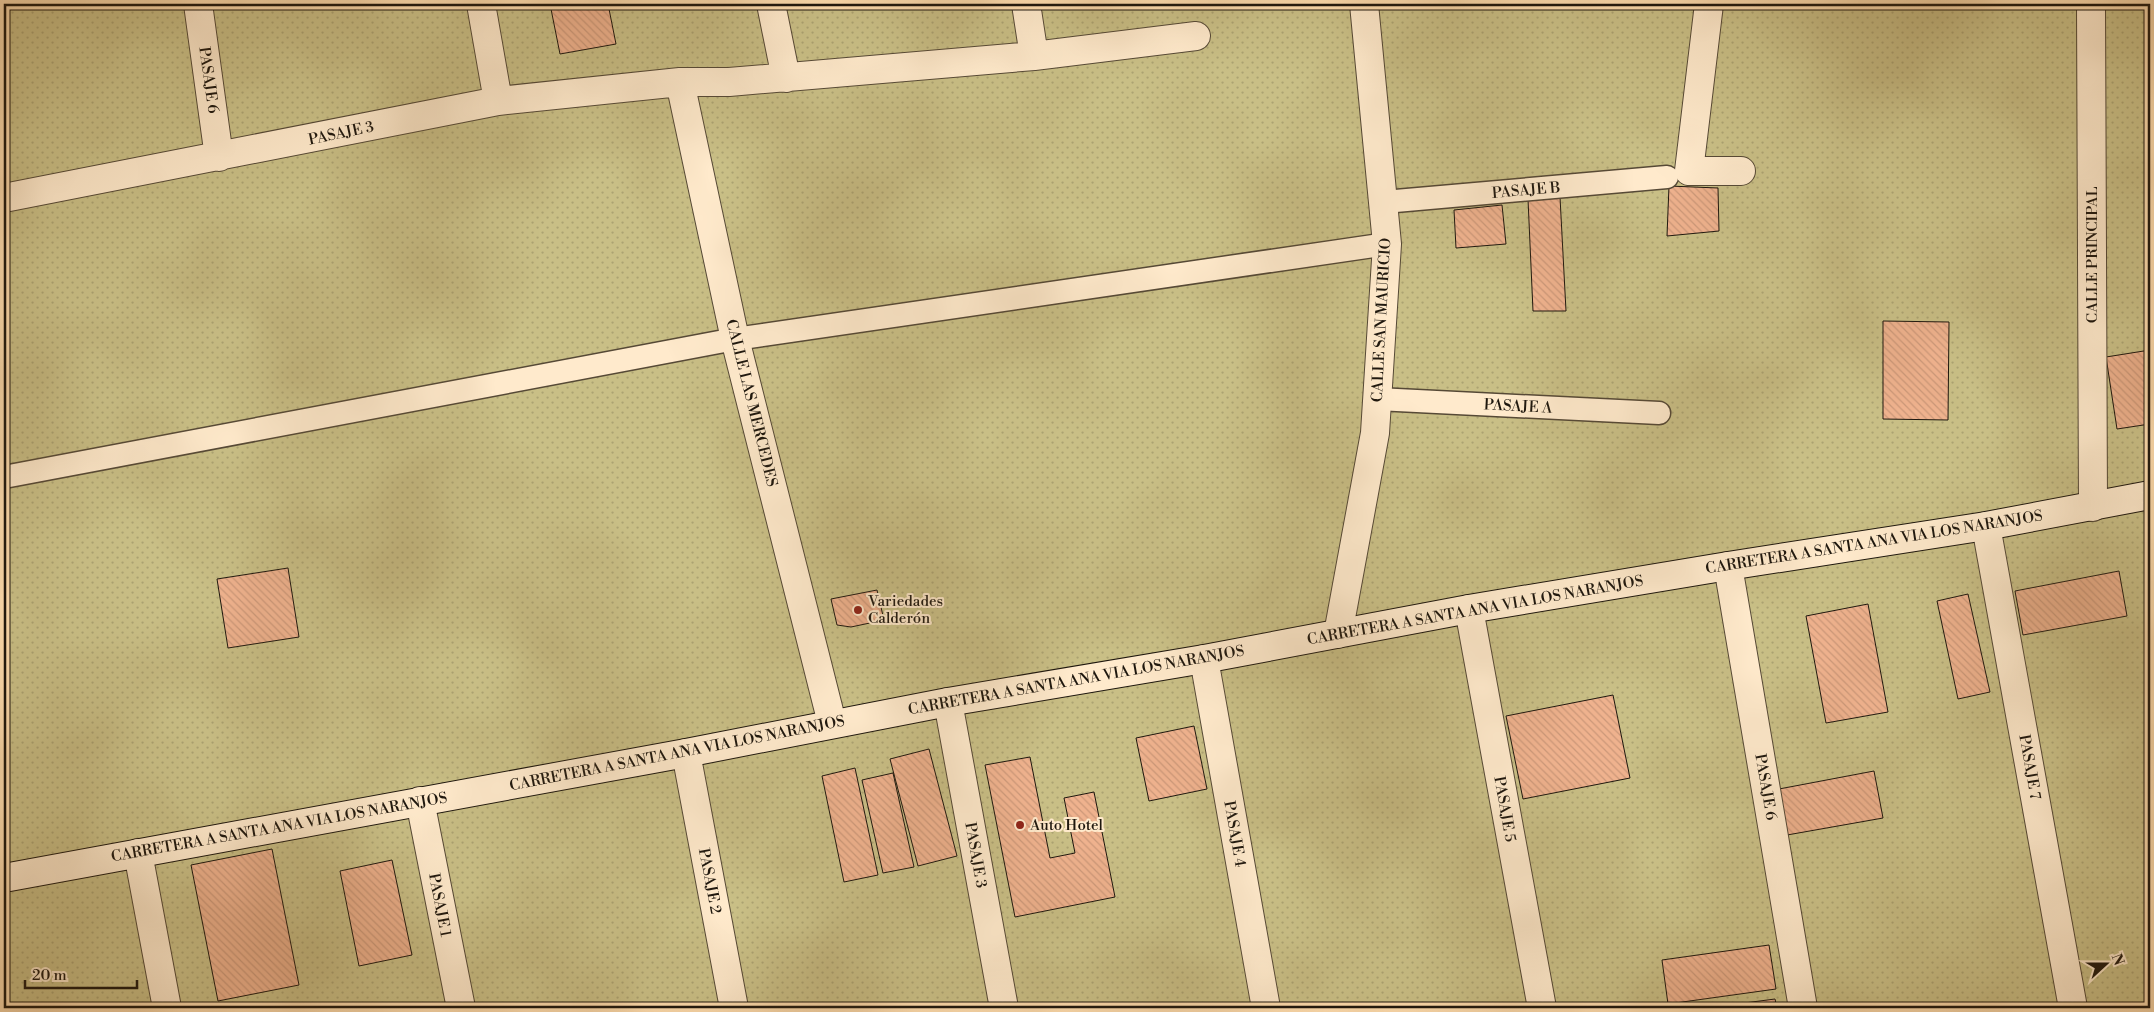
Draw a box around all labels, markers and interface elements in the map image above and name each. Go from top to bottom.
street label: PASAJE 6 [194,45,223,115]
street label: PASAJE 3 [307,117,376,150]
street label: PASAJE B [1491,178,1561,203]
street label: CALLE PRINCIPAL [2083,187,2102,323]
street label: CALLE SAN MAURICIO [1368,237,1395,403]
street label: CALLE LAS MERCEDES [721,317,782,489]
street label: PASAJE A [1483,395,1553,418]
street label: CARRETERA A SANTA ANA VIA LOS NARANJOS [1704,506,2044,579]
street label: CARRETERA A SANTA ANA VIA LOS NARANJOS [1305,572,1645,649]
place label: Variedades Calderón [867,592,943,628]
marker: Variedades Calderón [852,604,864,616]
street label: CARRETERA A SANTA ANA VIA LOS NARANJOS [906,642,1246,719]
street label: CARRETERA A SANTA ANA VIA LOS NARANJOS [508,712,846,795]
street label: PASAJE 7 [2014,733,2045,802]
street label: PASAJE 6 [1750,752,1781,822]
street label: PASAJE 5 [1489,775,1520,843]
street label: CARRETERA A SANTA ANA VIA LOS NARANJOS [109,789,449,866]
street label: PASAJE 4 [1219,799,1250,869]
place label: Auto Hotel [1029,816,1103,835]
marker: Auto Hotel [1014,819,1026,831]
street label: PASAJE 3 [960,821,991,889]
street label: PASAJE 2 [694,847,725,916]
street label: PASAJE 1 [424,872,455,939]
north arrow [2082,940,2132,990]
text: N [2107,951,2128,968]
scale bar [25,957,138,989]
text: 20 m [32,966,67,985]

